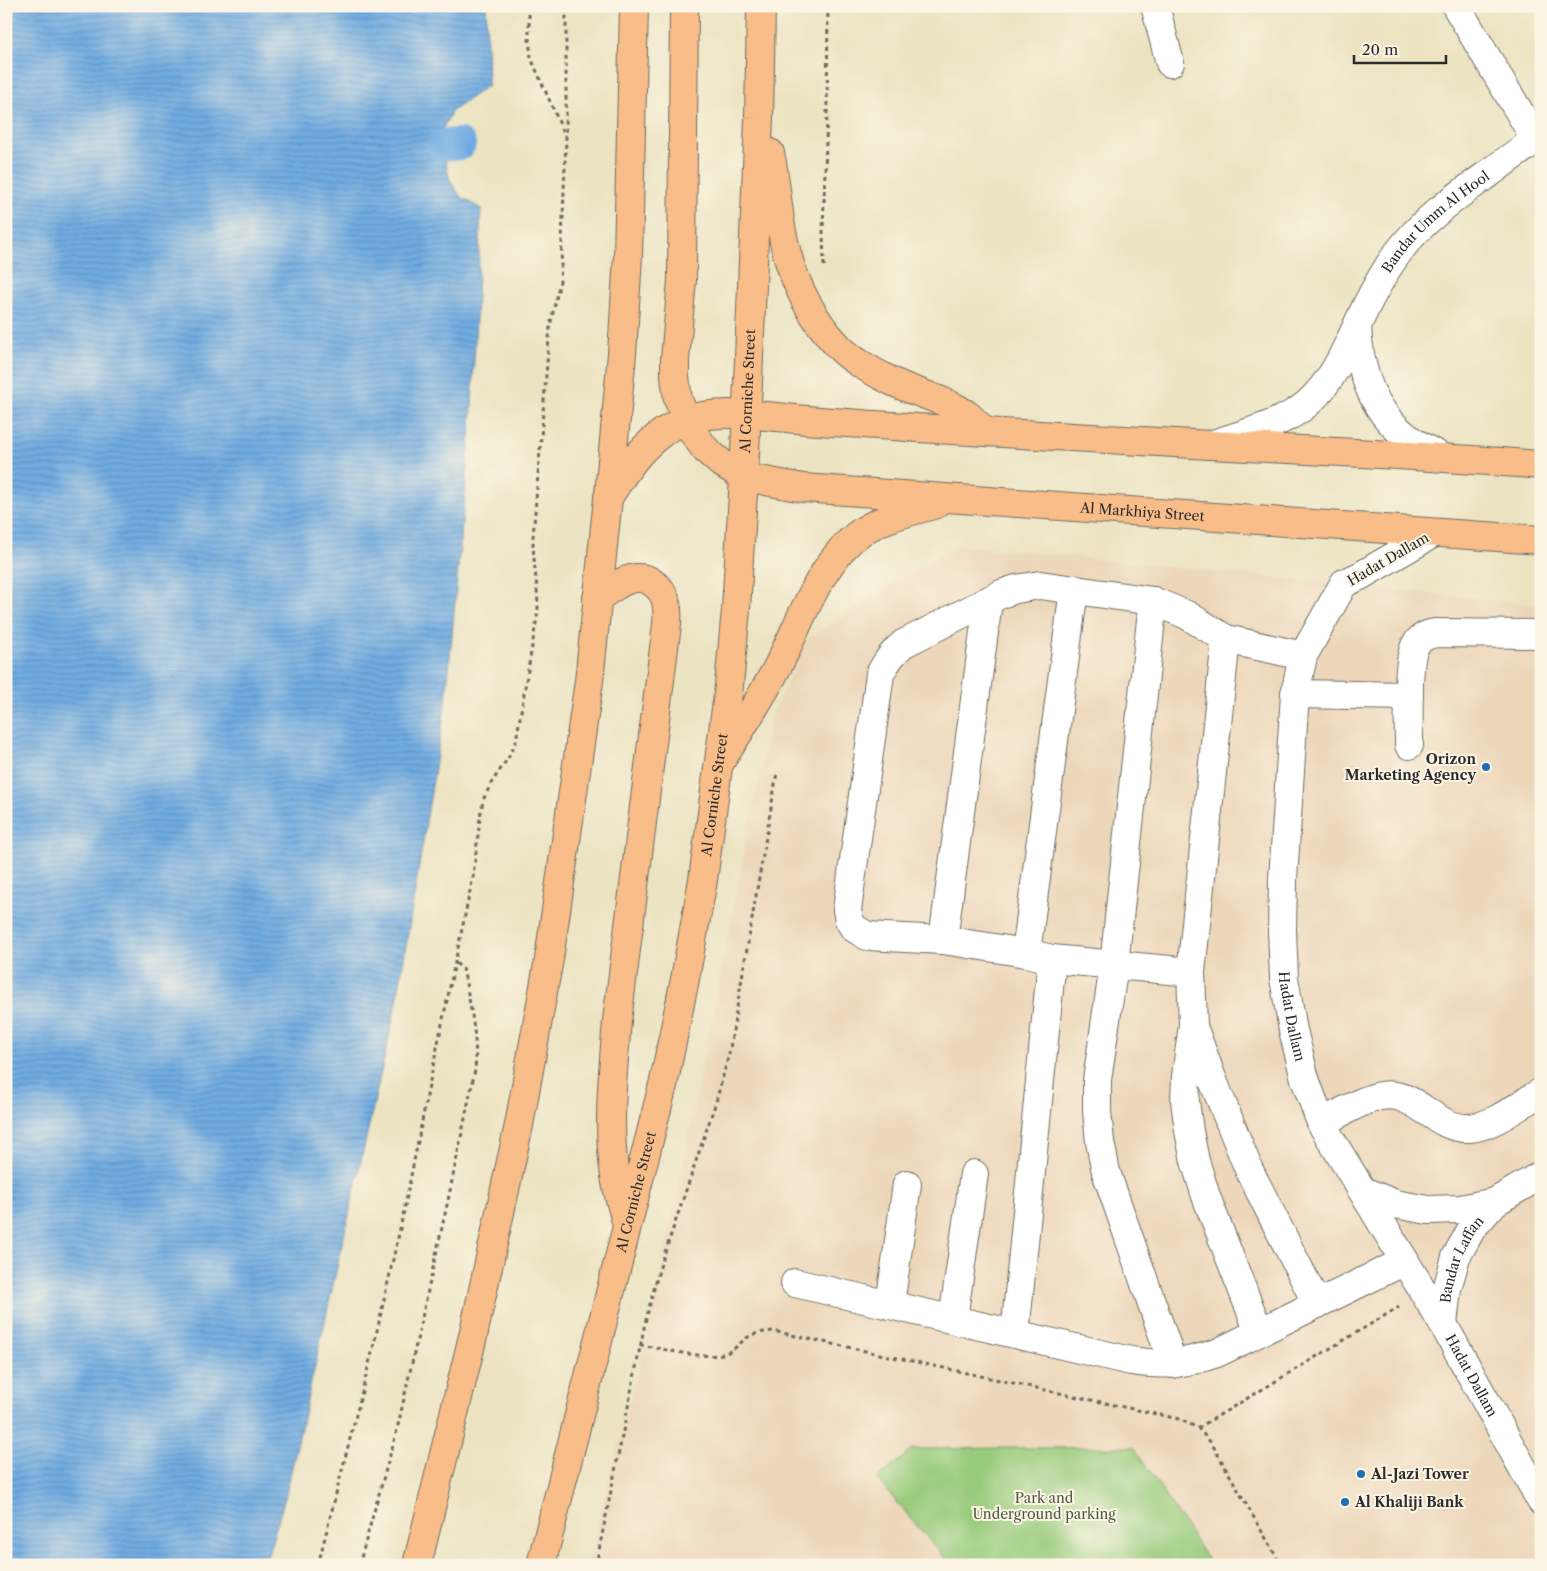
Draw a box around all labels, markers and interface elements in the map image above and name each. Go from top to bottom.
scale bar [1354,32,1447,64]
text: 20 m [1362,40,1398,59]
street label: Bandar Umm Al Hool [1378,167,1493,276]
street label: Al Corniche Street [736,329,759,454]
street label: Al Markhiya Street [1078,498,1205,525]
street label: Hadat Dallam [1344,528,1432,590]
street label: Al Corniche Street [697,732,732,859]
place label: Orizon Marketing Agency [1345,750,1476,784]
marker: Orizon Marketing Agency [1480,761,1492,773]
street label: Hadat Dallam [1275,971,1309,1063]
street label: Al Corniche Street [612,1130,660,1255]
street label: Bandar Laffan [1436,1212,1488,1304]
street label: Hadat Dallam [1441,1331,1501,1420]
place label: Al-Jazi Tower [1370,1465,1469,1483]
marker: Al-Jazi Tower [1355,1468,1367,1480]
park label: Park and Underground parking [972,1489,1116,1523]
place label: Al Khaliji Bank [1354,1493,1464,1511]
marker: Al Khaliji Bank [1339,1496,1351,1508]

